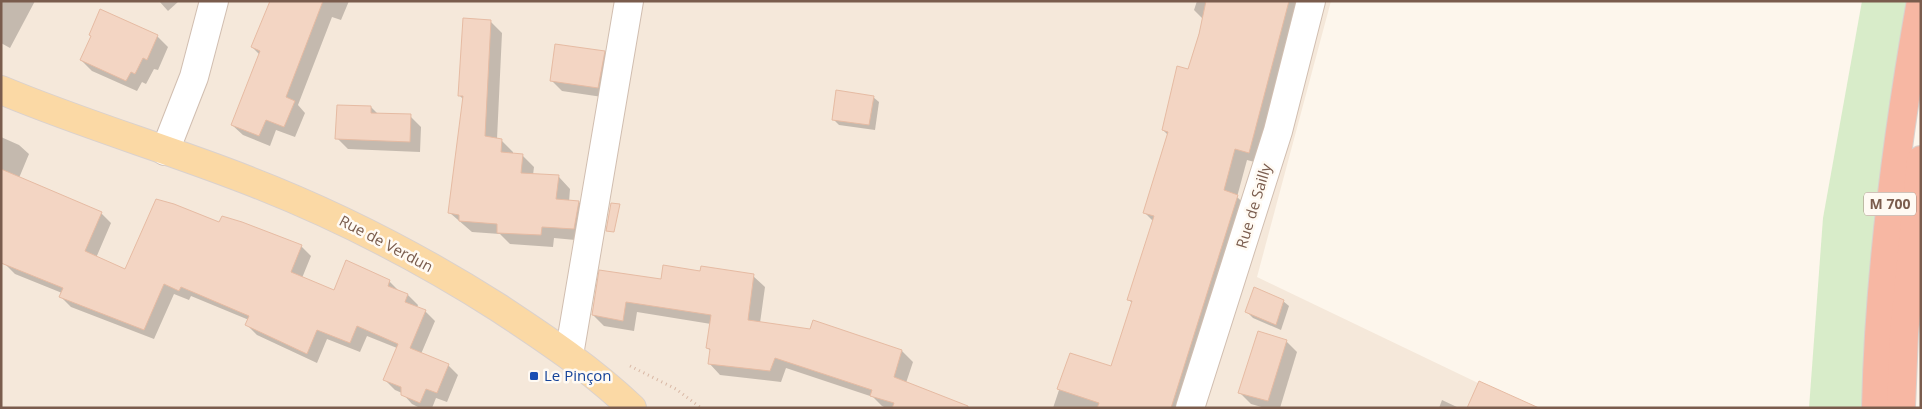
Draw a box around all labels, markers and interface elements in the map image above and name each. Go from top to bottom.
street label: Rue de Sailly [1231,160,1276,251]
road number: M 700 [1864,192,1916,215]
street label: Rue de Verdun [336,210,437,276]
place label: Le Pinçon [544,365,612,385]
marker: Le Pinçon [528,370,540,382]

